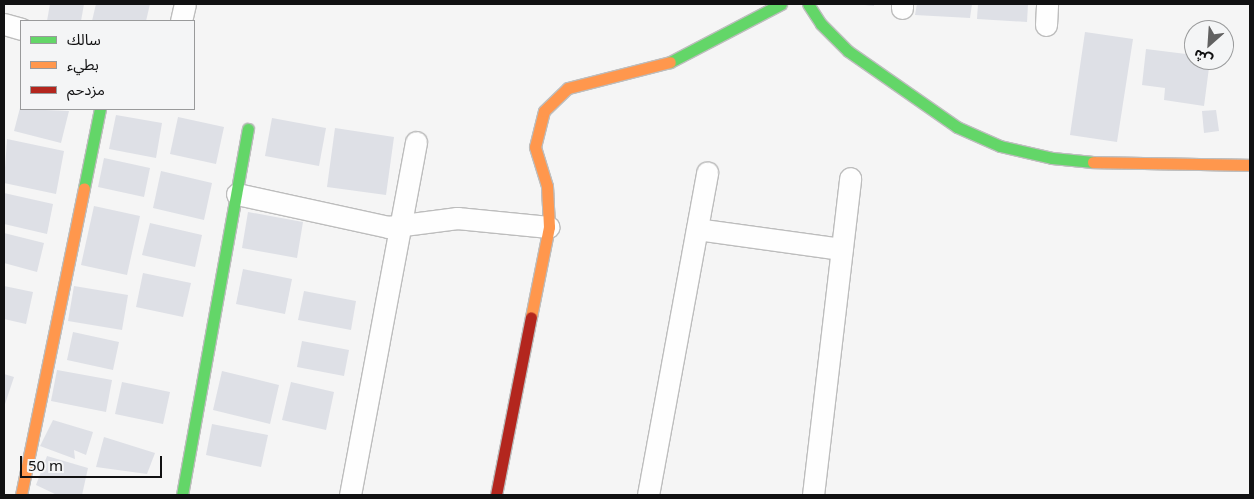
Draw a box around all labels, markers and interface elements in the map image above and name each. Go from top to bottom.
legend [20,20,195,110]
north arrow [1184,20,1234,70]
text: سالك [67,29,101,49]
text: ش [1190,45,1215,71]
text: بطيء [67,54,99,74]
text: مزدحم [67,79,105,99]
scale bar [22,446,165,478]
text: 50 m [28,455,63,475]

